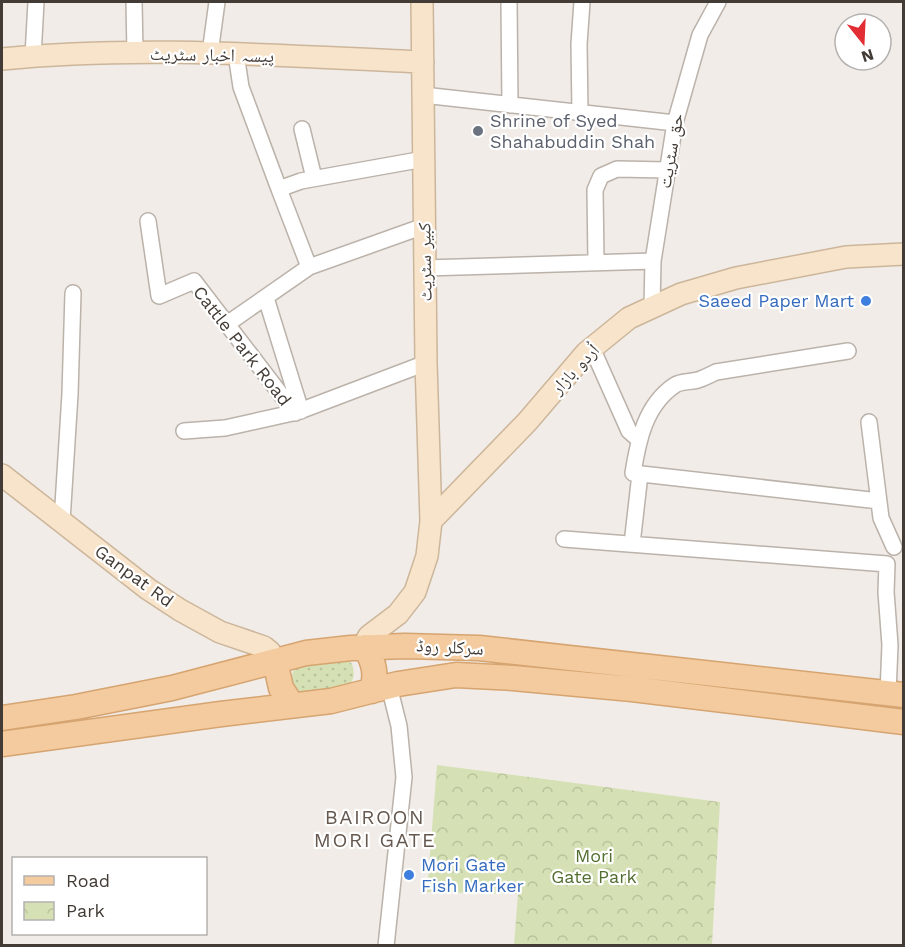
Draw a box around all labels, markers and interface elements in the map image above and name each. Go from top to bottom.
north arrow [833,12,893,72]
street label: پیسہ اخبار سٹریٹ [150,43,274,67]
text: N [859,45,876,67]
place label: Shrine of Syed Shahabuddin Shah [490,110,655,152]
street label: حق سٹریت [654,112,688,190]
marker: Shrine of Syed Shahabuddin Shah [471,124,485,138]
street label: کبیر سٹریٹ [413,222,436,302]
street label: Cattle Park Road [189,281,296,410]
place label: Saeed Paper Mart [699,290,854,311]
marker: Saeed Paper Mart [859,294,873,308]
street label: اُردو بازار [545,339,604,399]
street label: Ganpat Rd [91,540,178,611]
street label: سرکلر روڈ [416,634,484,659]
district label: BAIROON MORI GATE [314,805,436,852]
park label: Mori Gate Park [551,845,637,887]
place label: Mori Gate Fish Marker [421,854,524,896]
legend [12,857,207,935]
marker: Mori Gate Fish Marker [402,868,416,882]
text: Road [66,870,110,891]
text: Park [66,900,105,921]

